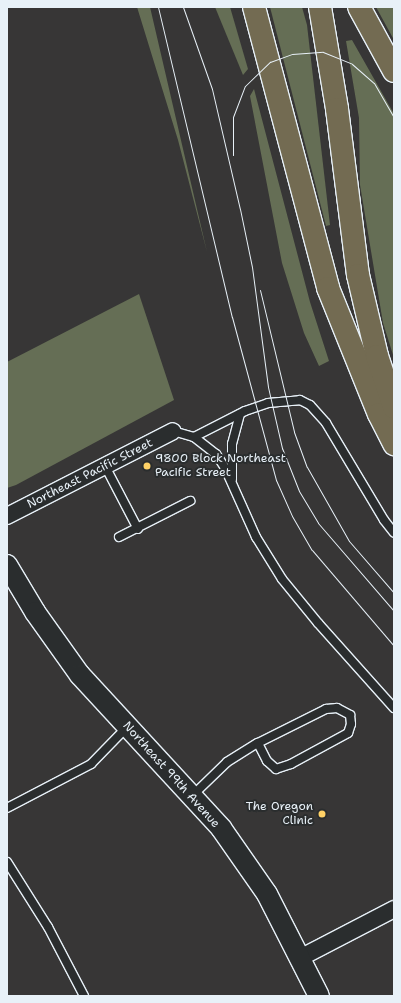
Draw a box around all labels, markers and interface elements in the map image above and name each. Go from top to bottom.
street label: Northeast Pacific Street [25,436,155,512]
place label: 9800 Block Northeast Pacific Street [155,452,286,480]
marker: 9800 Block Northeast Pacific Street [142,461,152,471]
street label: Northeast 99th Avenue [119,719,223,831]
place label: The Oregon Clinic [246,800,313,828]
marker: The Oregon Clinic [316,808,328,820]

